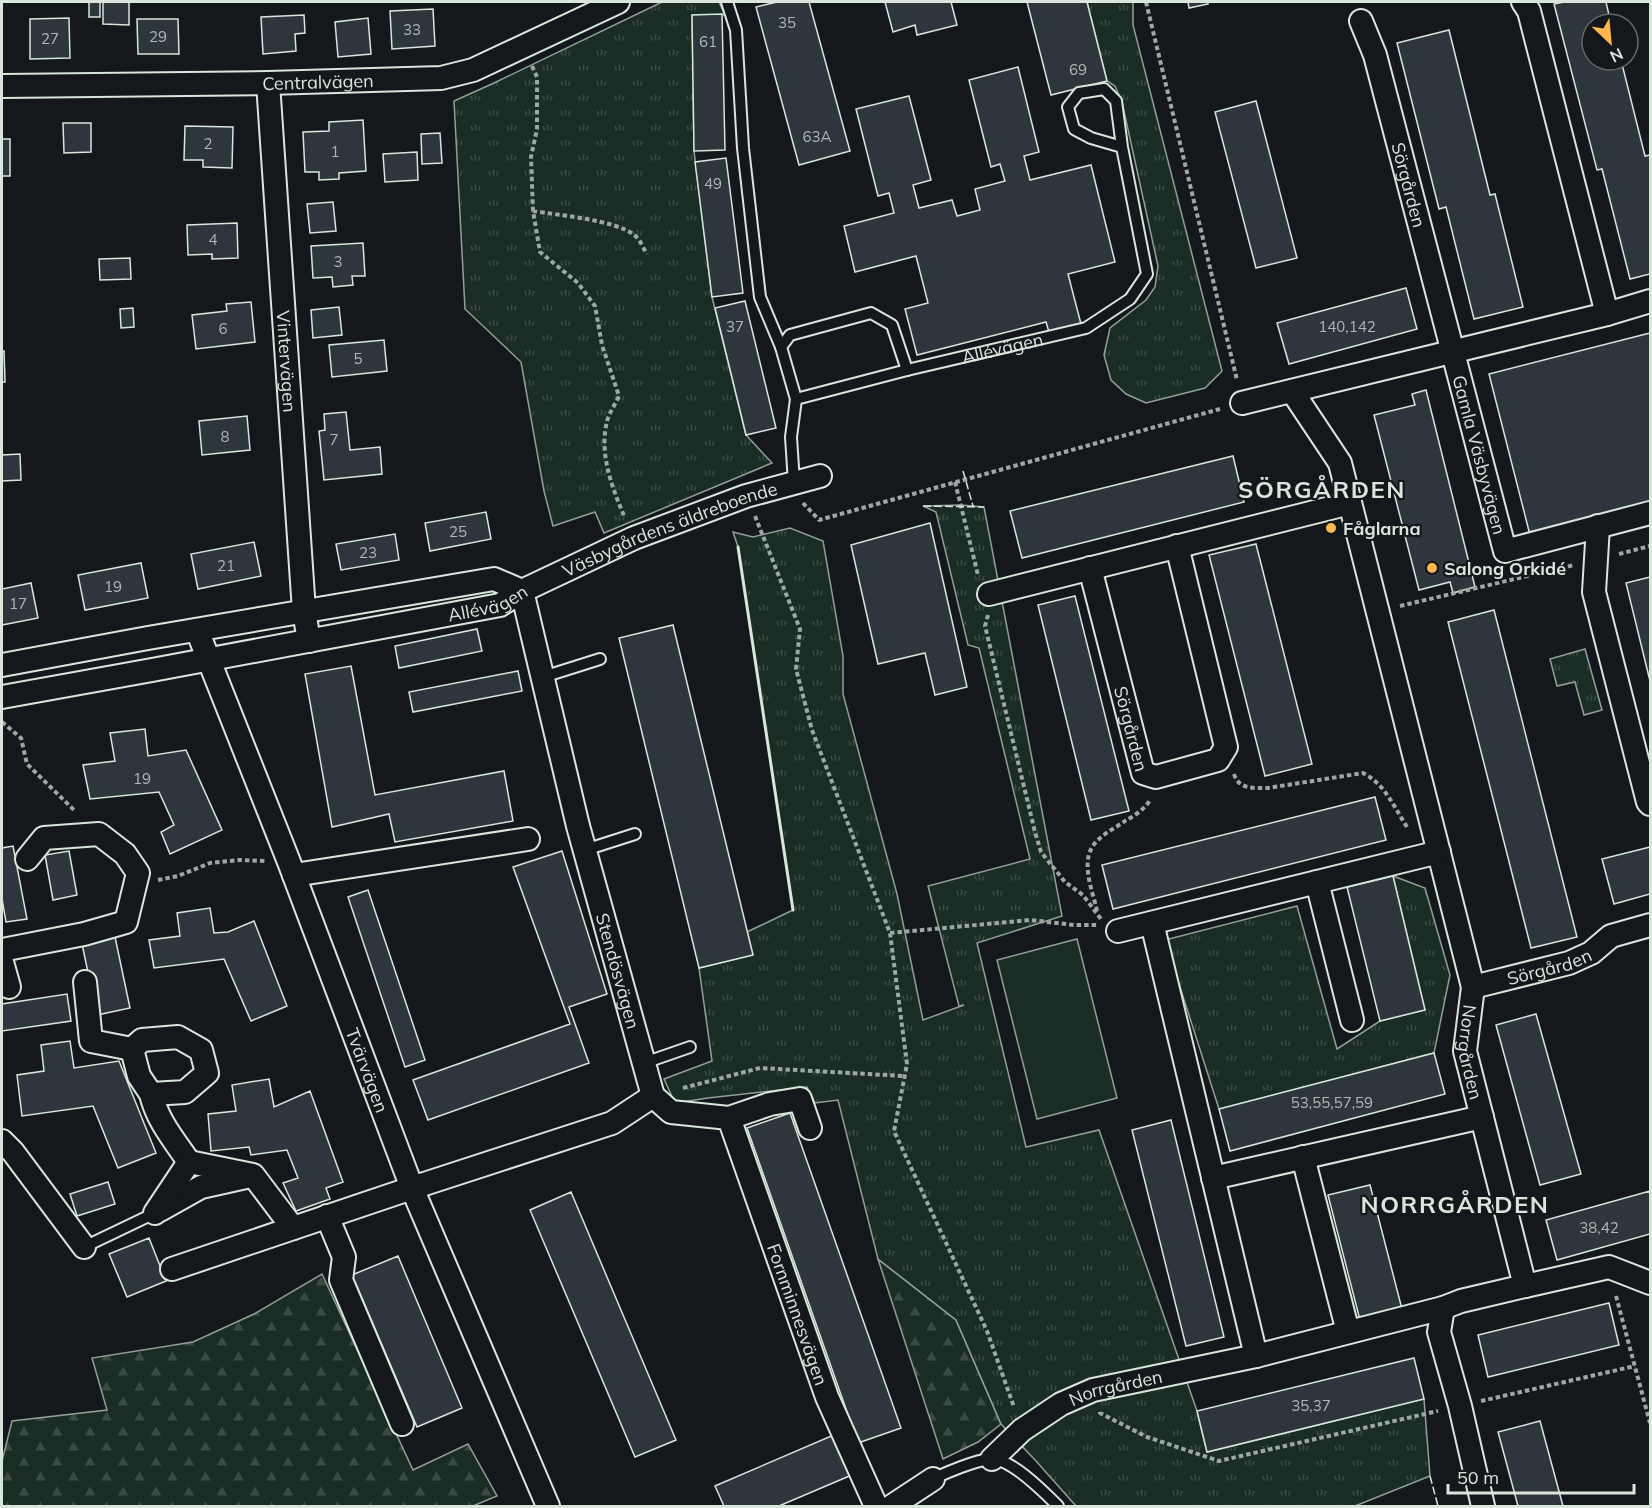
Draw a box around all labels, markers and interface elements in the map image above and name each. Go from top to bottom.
north arrow [1580,12,1640,72]
house number: 35 [778,13,796,32]
house number: 33 [403,20,421,39]
house number: 29 [149,27,167,46]
house number: 27 [41,29,59,48]
house number: 61 [699,32,717,51]
text: N [1607,44,1626,67]
house number: 69 [1069,60,1087,79]
street label: Centralvägen [262,68,374,95]
house number: 63A [802,127,832,146]
house number: 2 [203,134,213,153]
street label: Sörgården [1387,140,1431,230]
house number: 1 [330,142,340,161]
house number: 49 [704,174,722,193]
house number: 4 [208,230,218,249]
house number: 3 [333,252,343,271]
street label: Vintervägen [272,310,302,413]
house number: 37 [726,317,744,336]
house number: 140,142 [1318,317,1376,336]
house number: 6 [218,319,228,338]
street label: Allévägen [959,327,1045,368]
house number: 5 [353,349,363,368]
street label: Gamla Väsbyvägen [1448,372,1512,537]
house number: 8 [220,427,230,446]
house number: 7 [329,430,339,449]
district label: SÖRGÅRDEN [1238,474,1406,504]
street label: Väsbygårdens äldreboende [558,477,780,582]
place label: Fåglarna [1343,517,1421,540]
marker: Fåglarna [1324,521,1338,535]
house number: 25 [449,522,467,541]
house number: 23 [359,543,377,562]
house number: 21 [217,556,235,575]
place label: Salong Orkidé [1444,557,1566,580]
marker: Salong Orkidé [1425,561,1439,575]
house number: 19 [104,577,122,596]
street label: Allévägen [446,579,532,626]
house number: 17 [9,594,27,613]
street label: Sörgården [1110,684,1154,774]
house number: 19 [133,769,151,788]
street label: Stendösvägen [591,910,645,1031]
street label: Sörgården [1504,943,1595,990]
street label: Norrgården [1453,1003,1488,1102]
street label: Tvärvägen [341,1025,394,1116]
house number: 53,55,57,59 [1291,1093,1373,1112]
district label: NORRGÅRDEN [1361,1189,1549,1219]
house number: 38,42 [1579,1218,1619,1237]
street label: Fornminnesvägen [762,1240,833,1388]
street label: Norrgården [1065,1364,1164,1411]
house number: 35,37 [1291,1396,1331,1415]
scale bar [1448,1457,1634,1495]
text: 50 m [1457,1466,1499,1489]

